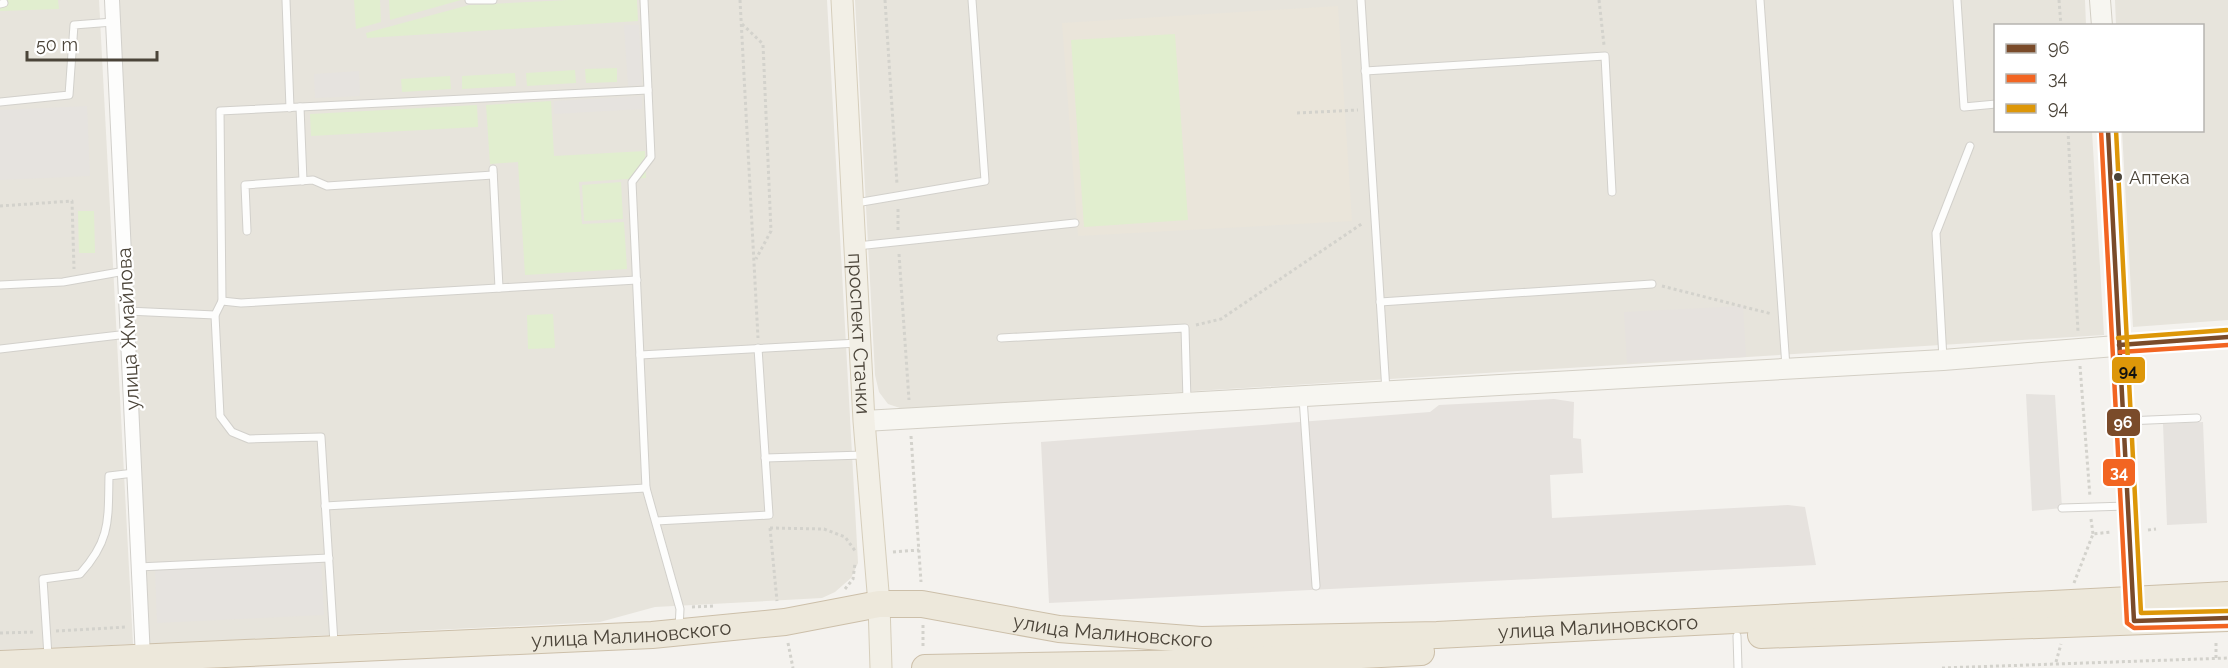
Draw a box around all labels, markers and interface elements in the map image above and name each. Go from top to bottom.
scale bar [27,24,158,62]
legend [1994,24,2204,132]
text: 50 m [36,34,78,55]
text: 96 [2048,37,2070,58]
text: 34 [2048,67,2068,88]
text: 94 [2048,97,2069,118]
place label: Аптека [2129,167,2190,188]
marker: Аптека [2112,171,2124,183]
street label: улица Жмайлова [112,247,144,411]
street label: проспект Стачки [843,252,876,415]
line badge: 94 [2111,356,2146,384]
text: 94 [2119,361,2137,380]
line badge: 96 [2106,408,2141,437]
text: 96 [2113,413,2133,432]
line badge: 34 [2102,458,2136,487]
text: 34 [2110,463,2128,482]
street label: улица Малиновского [1011,609,1213,652]
street label: улица Малиновского [1497,610,1699,644]
street label: улица Малиновского [531,615,732,652]

